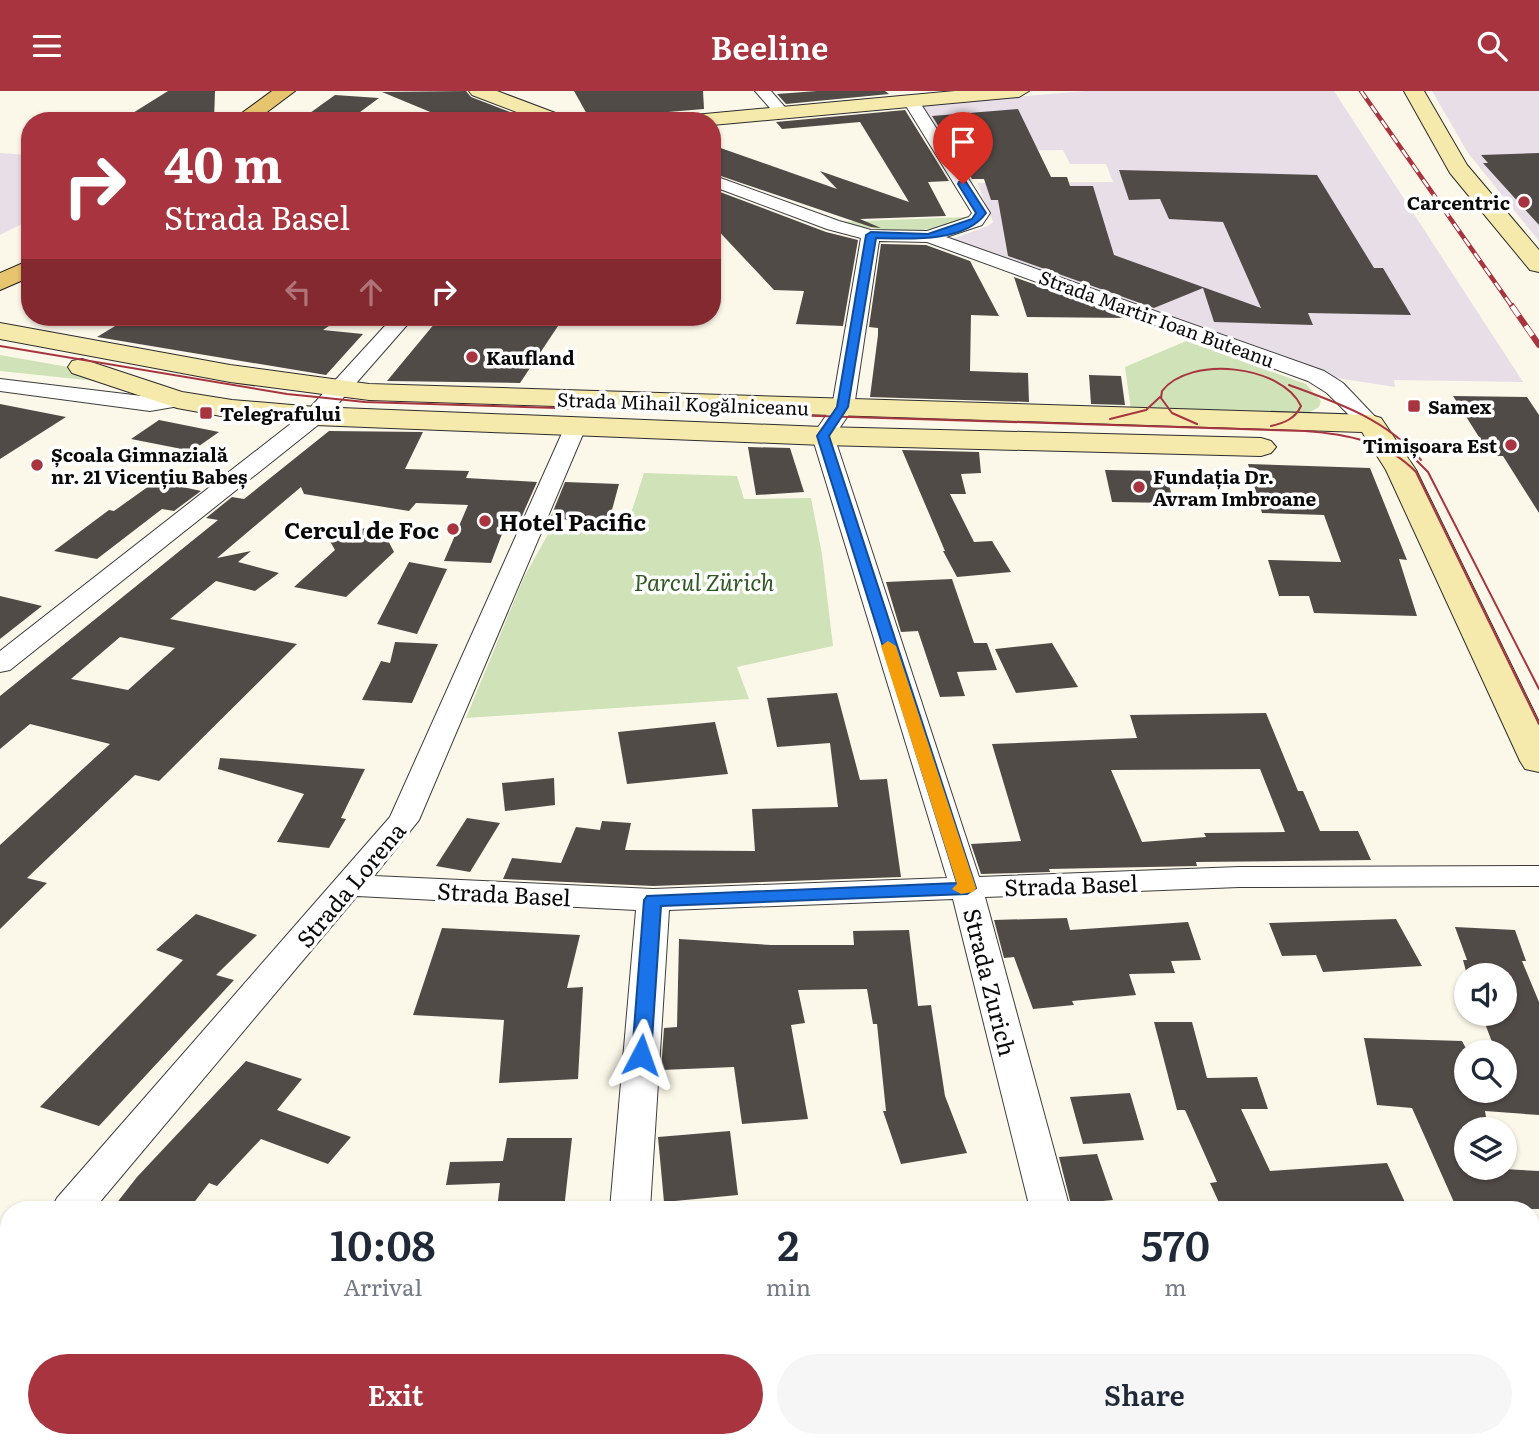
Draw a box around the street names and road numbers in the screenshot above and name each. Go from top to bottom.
street label: Strada Martir Ioan Buteanu [1035,262,1279,374]
street label: Strada Mihail Kogălniceanu [557,385,809,421]
street label: Strada Lorena [287,813,413,954]
street label: Strada Basel [1004,865,1139,903]
street label: Strada Basel [436,873,572,913]
street label: Strada Zurich [956,905,1026,1059]

